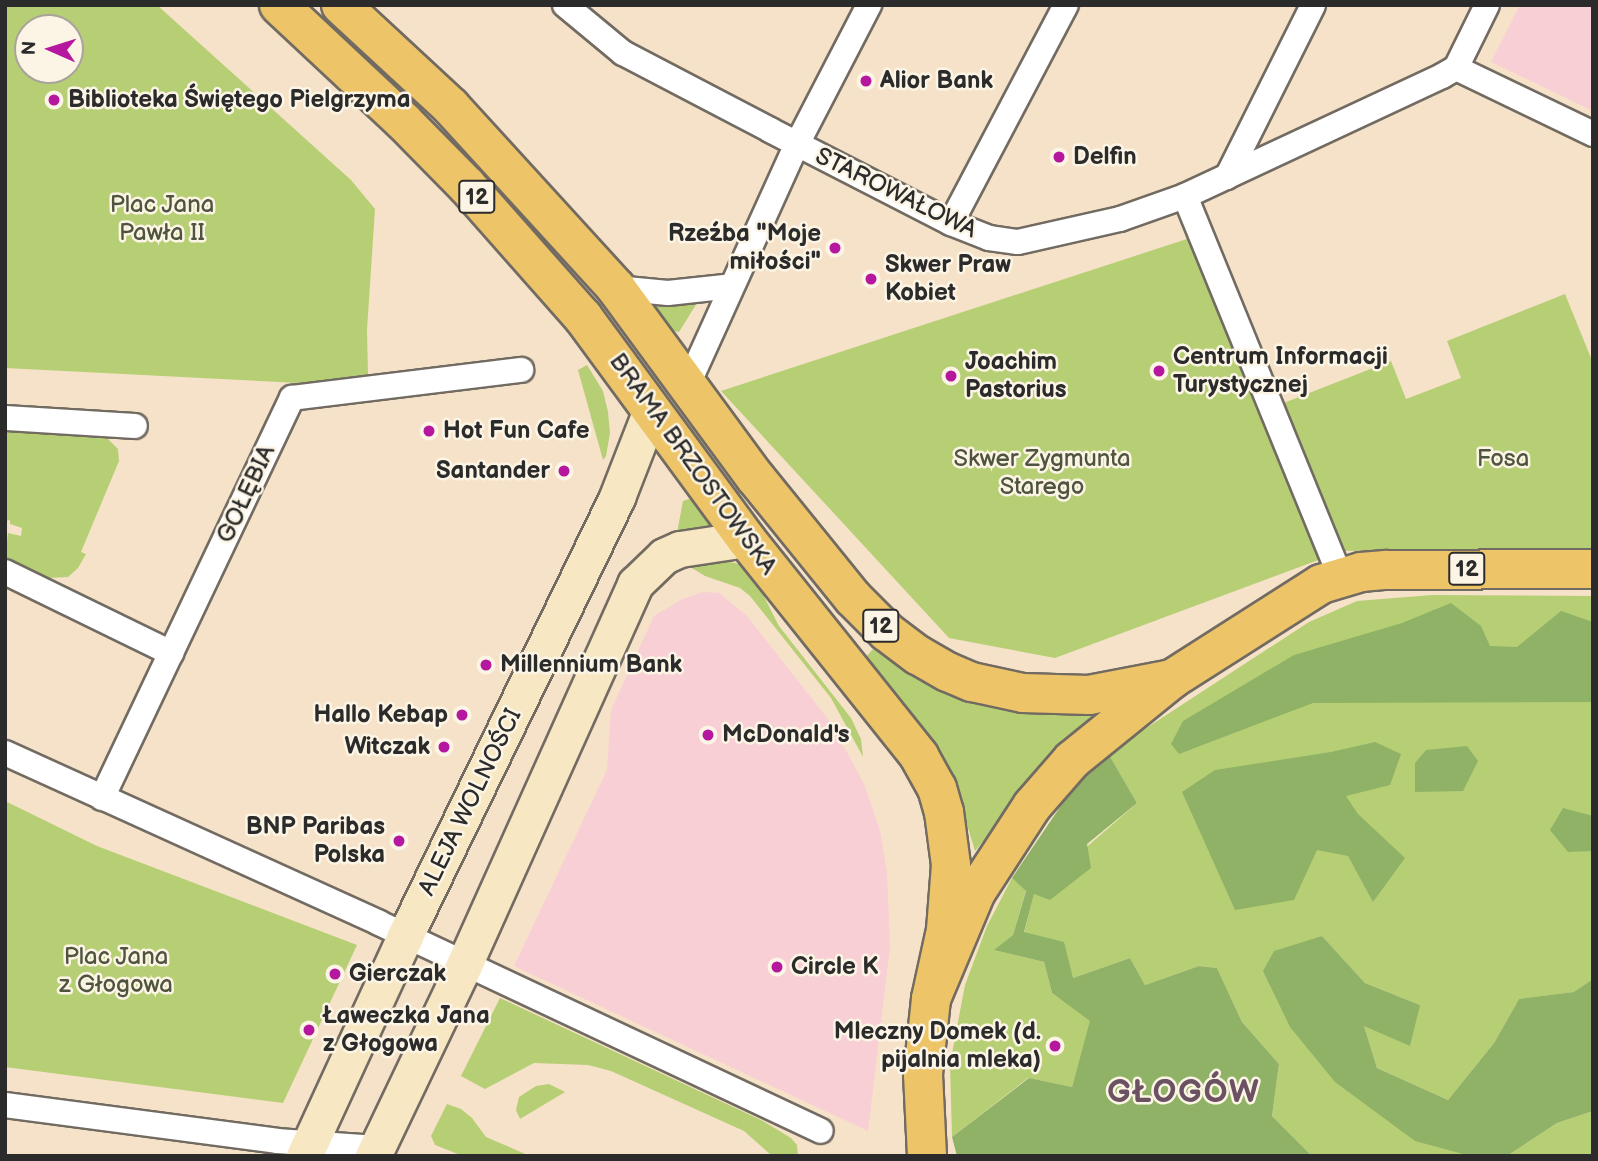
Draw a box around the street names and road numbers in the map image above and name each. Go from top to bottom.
street label: STAROWAŁOWA [811,142,981,244]
road number: 12 [458,178,496,216]
street label: BRAMA BRZOSTOWSKA [603,348,783,580]
street label: GOŁĘBIA [211,441,281,547]
road number: 12 [1448,550,1486,589]
road number: 12 [862,606,900,646]
street label: ALEJA WOLNOŚCI [412,704,528,900]

